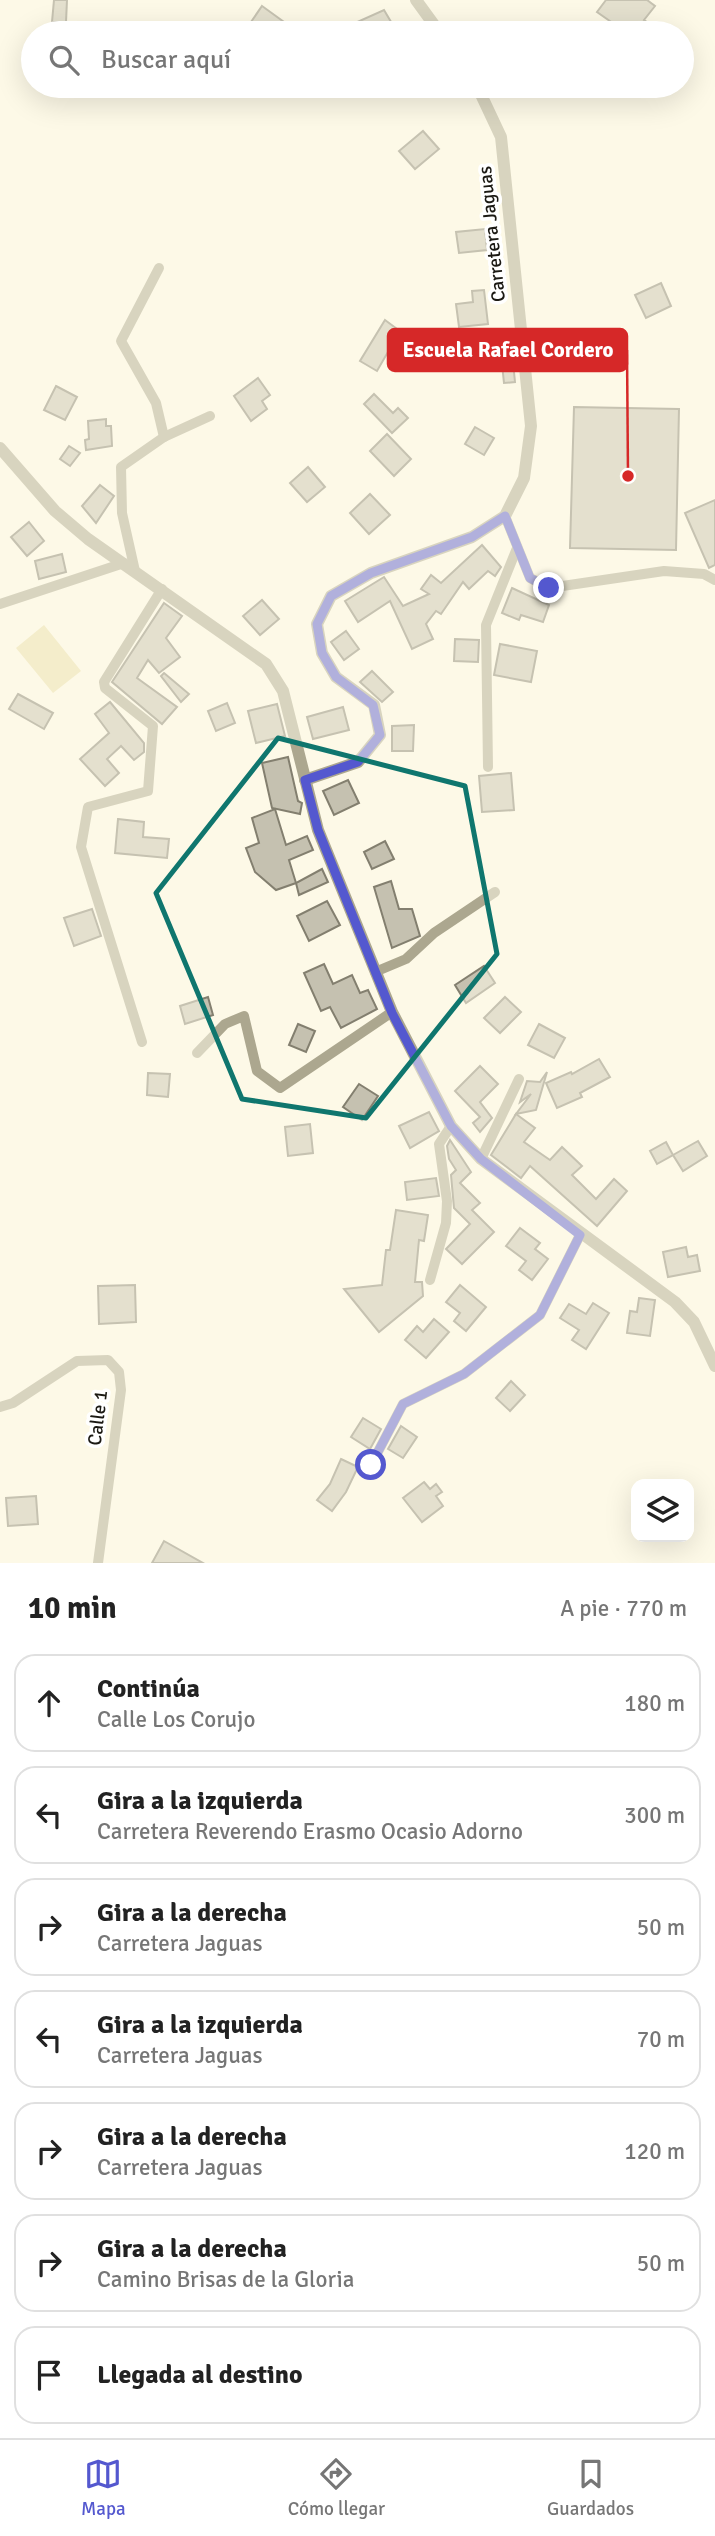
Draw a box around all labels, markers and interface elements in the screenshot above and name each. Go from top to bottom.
search box [21,21,694,98]
icon: search [45,41,83,79]
text: Buscar aquí [101,44,231,76]
street label: Carretera Jaguas [473,165,511,303]
callout: Escuela Rafael Cordero [388,329,627,371]
text: Escuela Rafael Cordero [402,337,614,363]
route end [533,572,564,603]
street label: Calle 1 [83,1389,113,1447]
route start [355,1449,386,1480]
map controls [631,1479,694,1542]
button: layers [631,1479,694,1542]
text: 10 min [28,1590,117,1627]
text: A pie · 770 m [560,1594,687,1623]
text: Continúa [97,1673,200,1705]
icon: ahead [30,1684,68,1722]
text: 180 m [624,1689,685,1718]
text: Calle Los Corujo [97,1705,255,1734]
text: Gira a la izquierda [97,1785,303,1817]
icon: left [30,1796,68,1834]
text: 300 m [624,1801,685,1830]
text: Carretera Reverendo Erasmo Ocasio Adorno [97,1817,523,1846]
text: Gira a la derecha [97,1897,287,1929]
icon: right [30,1908,68,1946]
text: 50 m [637,1913,685,1942]
text: Carretera Jaguas [97,1929,263,1958]
text: Gira a la izquierda [97,2009,303,2041]
icon: left [30,2020,68,2058]
text: 70 m [637,2025,685,2054]
text: Carretera Jaguas [97,2041,263,2070]
text: Gira a la derecha [97,2121,287,2153]
icon: right [30,2132,68,2170]
text: 120 m [624,2137,685,2166]
text: Carretera Jaguas [97,2153,263,2182]
text: Gira a la derecha [97,2233,287,2265]
icon: right [30,2244,68,2282]
text: 50 m [637,2249,685,2278]
text: Camino Brisas de la Gloria [97,2265,354,2294]
icon: arrive [30,2356,68,2394]
text: Llegada al destino [97,2359,303,2391]
tab: Mapa [81,2455,126,2521]
tab: Cómo llegar [288,2455,385,2521]
tab: Guardados [547,2455,634,2521]

